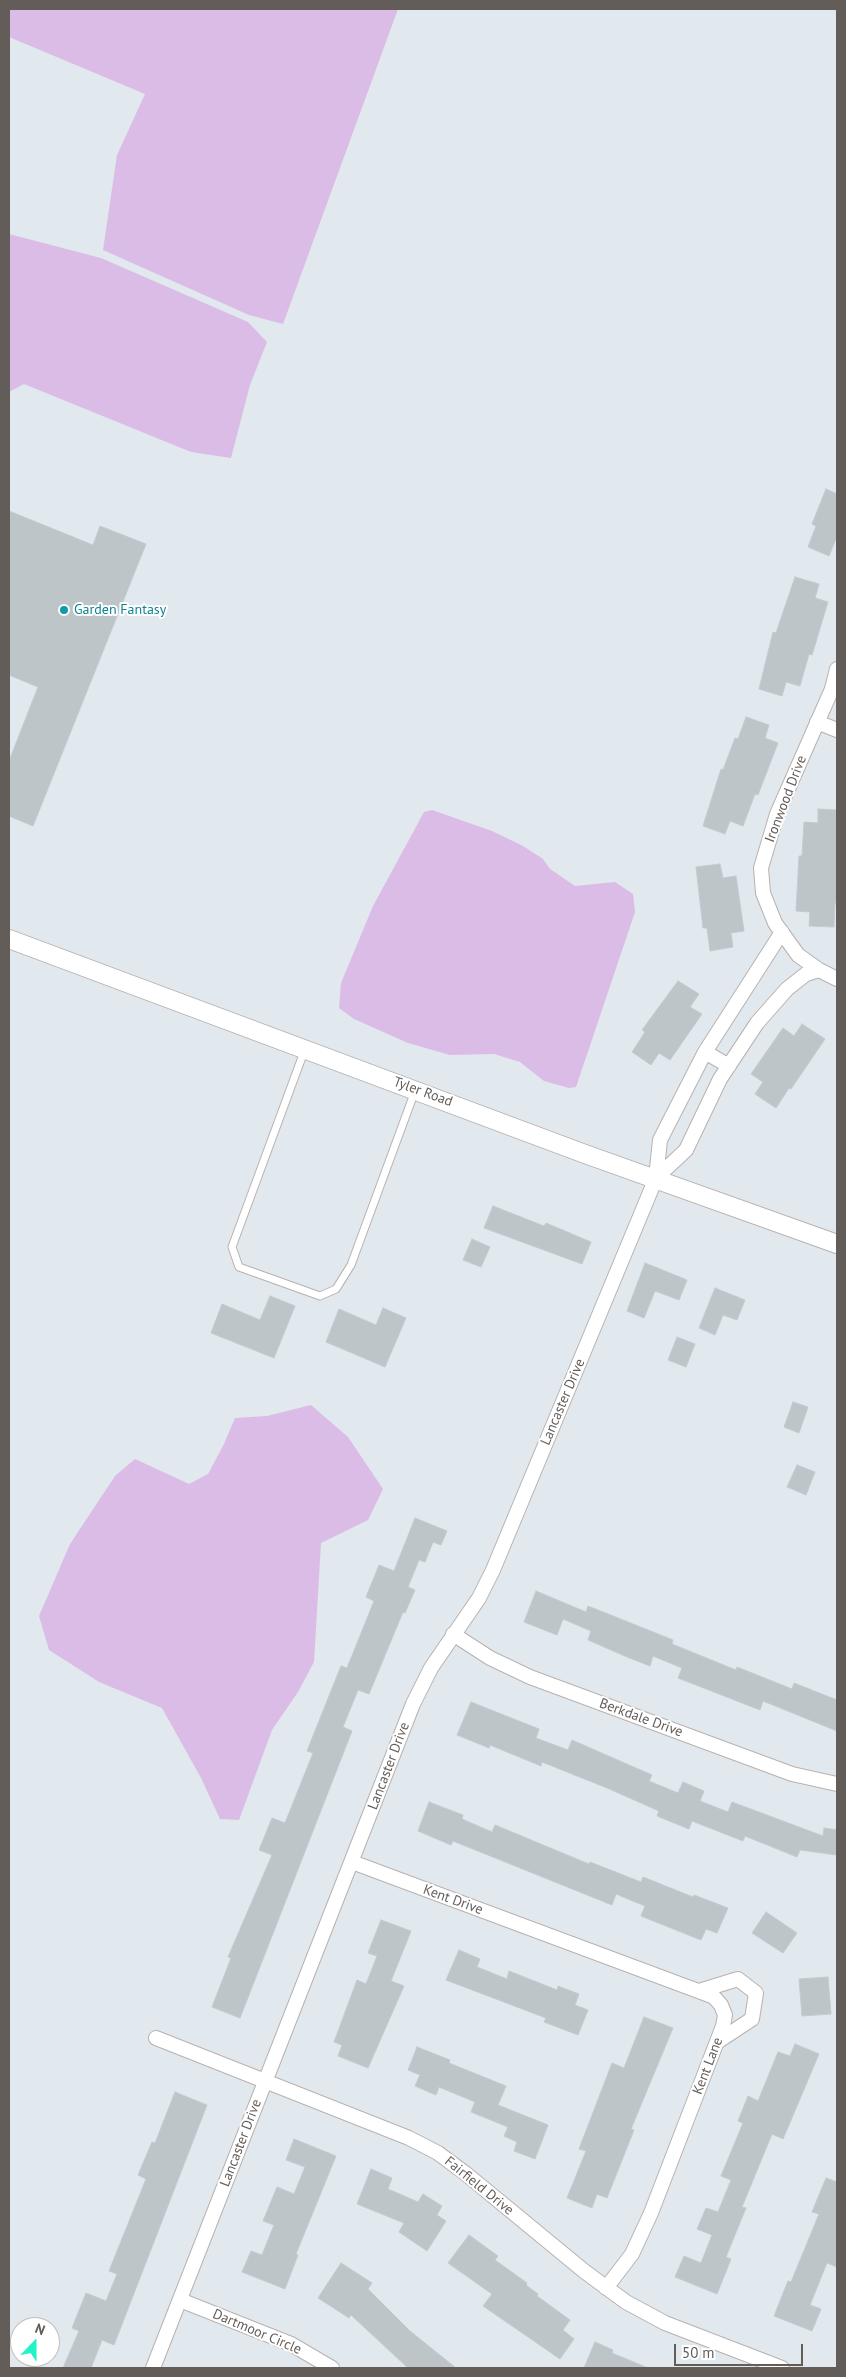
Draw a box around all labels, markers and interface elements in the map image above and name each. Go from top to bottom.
place label: Garden Fantasy [74,602,166,618]
marker: Garden Fantasy [58,604,70,616]
street label: Ironwood Drive [762,753,810,845]
street label: Tyler Road [391,1074,455,1110]
street label: Lancaster Drive [537,1356,589,1448]
street label: Berkdale Drive [597,1695,685,1741]
street label: Lancaster Drive [365,1720,413,1812]
street label: Kent Drive [421,1881,485,1919]
street label: Kent Lane [689,2035,727,2097]
street label: Lancaster Drive [217,2097,265,2189]
street label: Fairfield Drive [441,2153,517,2219]
street label: Dartmoor Circle [210,2306,304,2358]
north arrow [10,2317,60,2367]
text: N [33,2319,48,2339]
scale bar [676,2334,805,2366]
text: 50 m [682,2343,715,2362]

